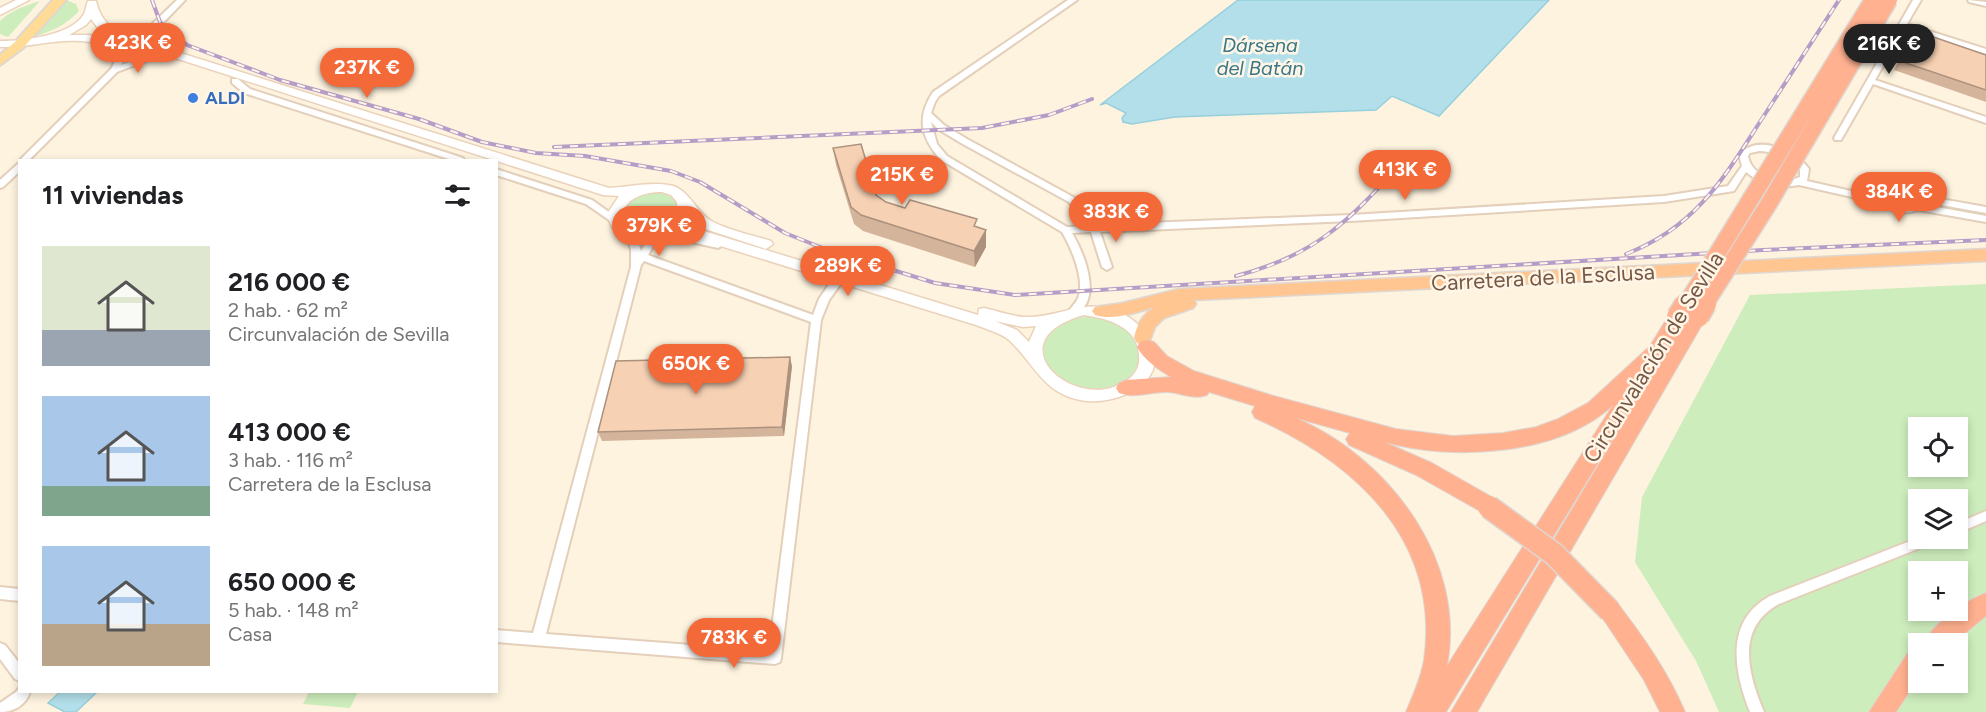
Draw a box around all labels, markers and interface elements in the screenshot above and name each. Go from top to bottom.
pin: 423K € [89,23,187,74]
pin: 216K € [1840,24,1938,75]
text: 423K € [104,30,172,54]
text: 216K € [1857,31,1921,55]
water label: Dársena del Batán [1217,33,1303,80]
pin: 237K € [318,48,416,99]
text: 237K € [334,55,400,79]
place label: ALDI [205,87,245,109]
marker: ALDI [186,91,200,105]
pin: 413K € [1356,150,1454,201]
pin: 215K € [853,155,951,206]
text: 413K € [1373,157,1437,181]
text: 215K € [870,162,934,186]
pin: 384K € [1850,172,1948,223]
text: 11 viviendas [42,179,183,211]
icon: filters [441,179,474,212]
text: 384K € [1865,179,1933,203]
pin: 383K € [1067,192,1165,243]
text: 383K € [1083,199,1149,223]
pin: 379K € [610,206,708,257]
text: 379K € [626,213,692,237]
pin: 289K € [799,246,897,297]
street label: Circunvalación de Sevilla [1577,247,1729,468]
text: 289K € [814,253,882,277]
street label: Carretera de la Esclusa [1431,258,1656,297]
text: 216 000 € [228,266,350,298]
icon: home [90,270,162,342]
text: 2 hab. · 62 m² [228,298,348,322]
text: Circunvalación de Sevilla [228,322,450,346]
pin: 650K € [647,344,745,395]
text: 650K € [662,351,730,375]
text: 413 000 € [228,416,351,448]
map controls [1908,417,1968,693]
button: locate [1908,417,1968,477]
icon: home [90,420,162,492]
text: 3 hab. · 116 m² [228,448,353,472]
text: Carretera de la Esclusa [228,472,432,496]
button: layers [1908,489,1968,549]
button: + [1908,561,1968,621]
text: 650 000 € [228,566,356,598]
icon: home [90,570,162,642]
text: 5 hab. · 148 m² [228,598,359,622]
pin: 783K € [685,618,783,669]
text: Casa [228,622,272,646]
text: 783K € [701,625,767,649]
button: − [1908,633,1968,693]

